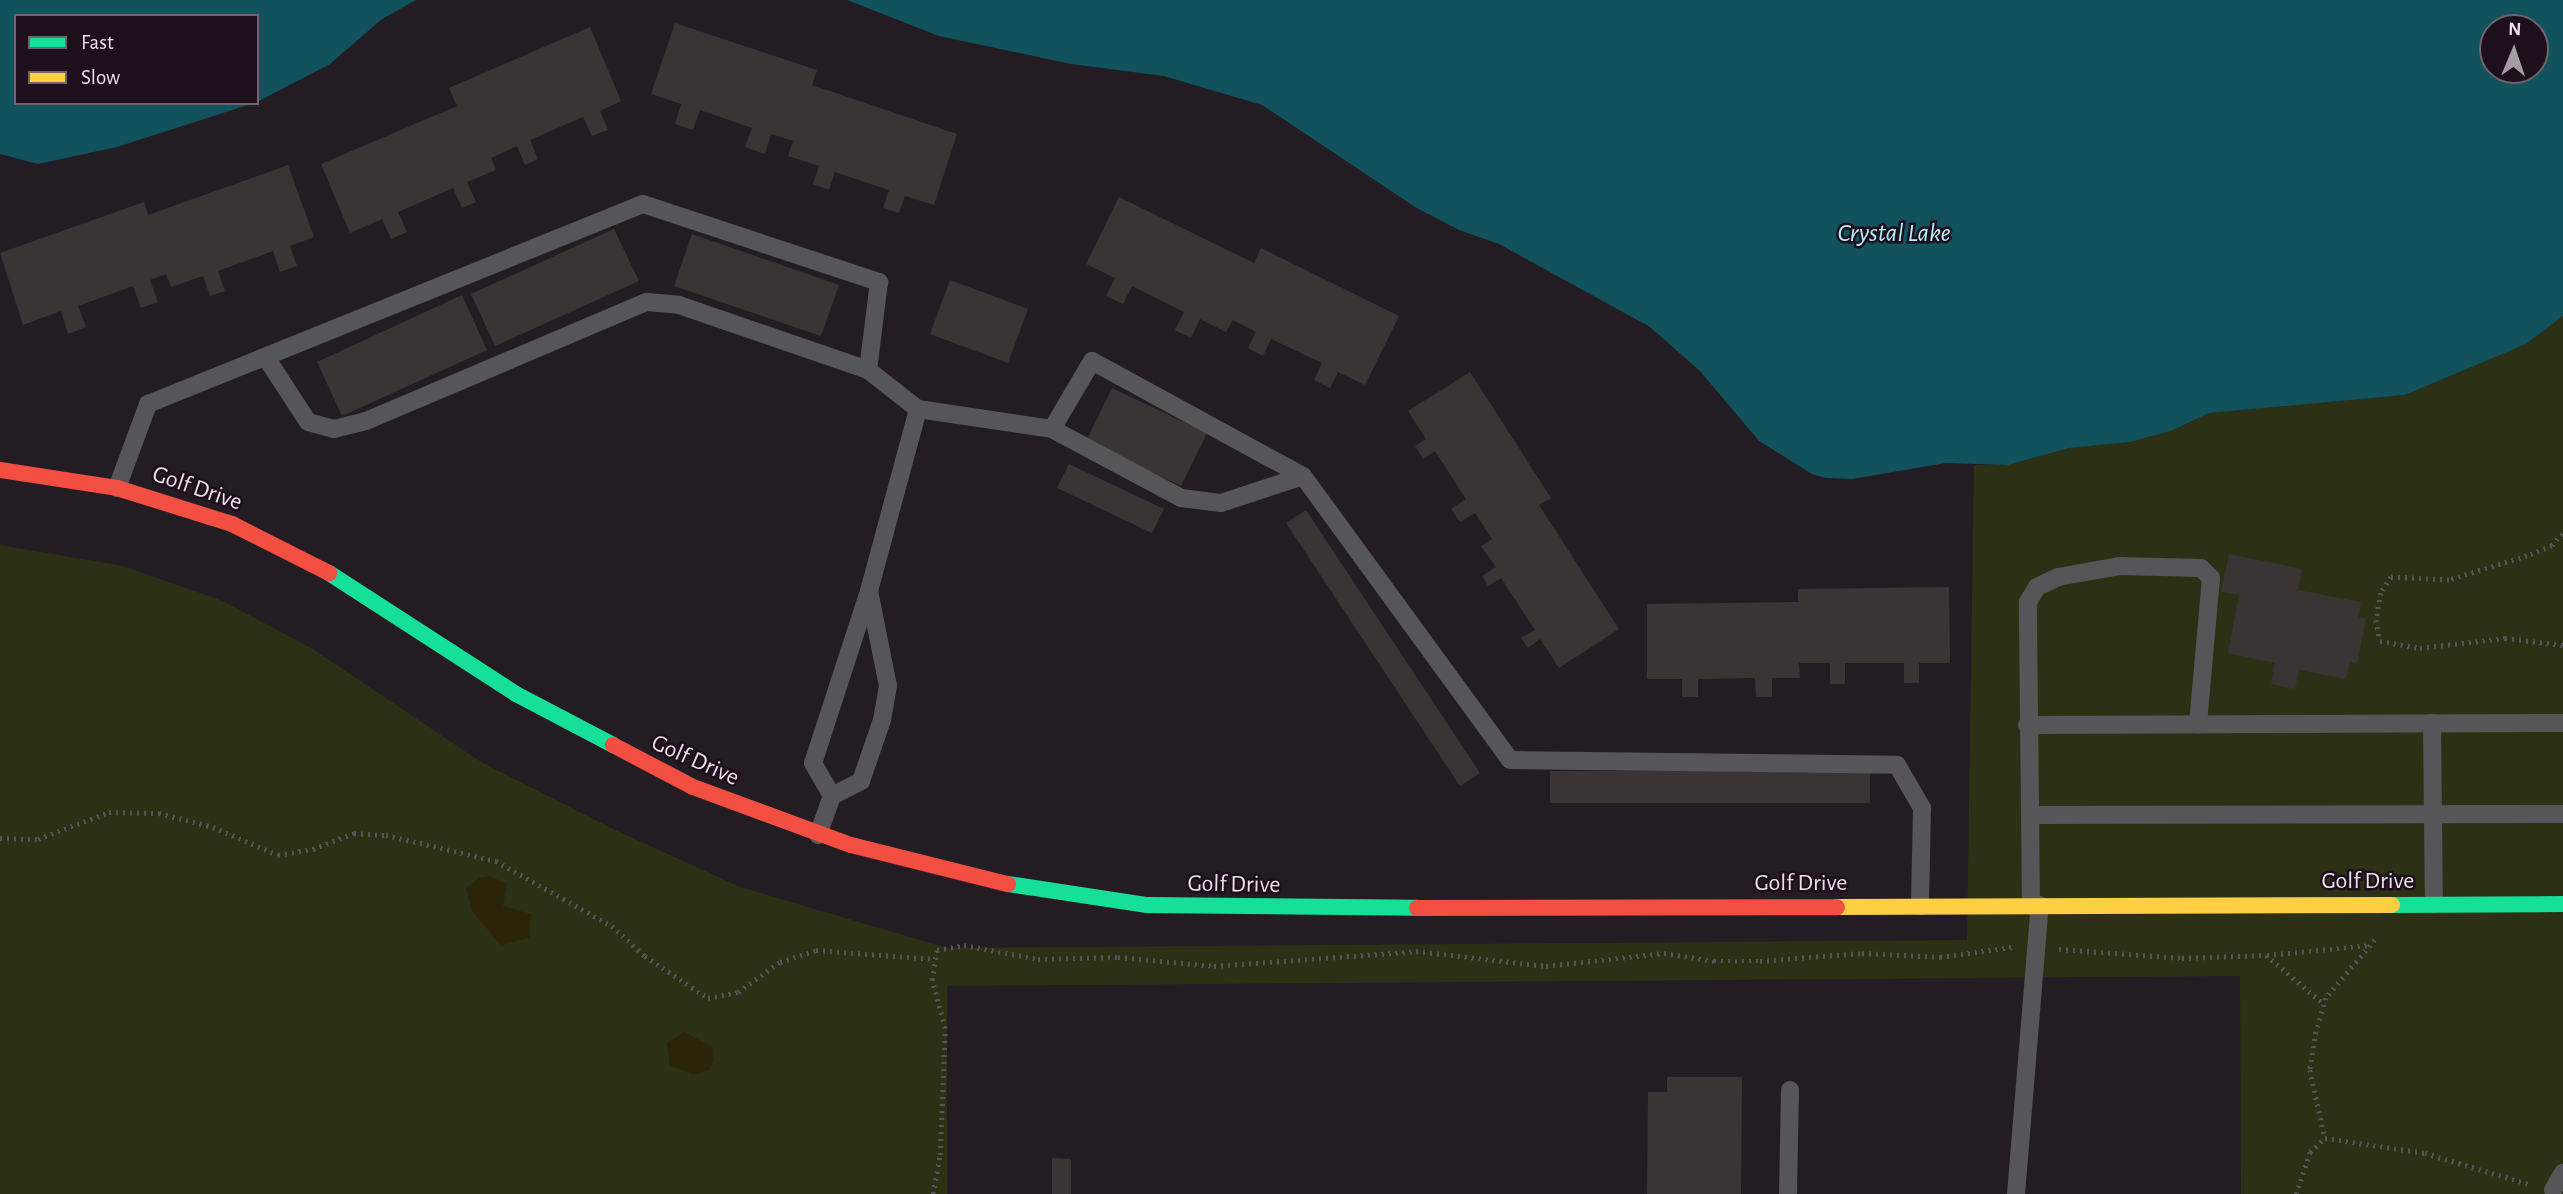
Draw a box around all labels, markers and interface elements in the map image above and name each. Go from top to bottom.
legend [14,14,259,105]
north arrow [2479,14,2549,84]
text: N [2508,20,2522,39]
text: Fast [81,32,114,53]
text: Slow [81,67,120,88]
water label: Crystal Lake [1837,218,1951,250]
street label: Golf Drive [148,460,246,518]
street label: Golf Drive [647,729,743,793]
street label: Golf Drive [2322,868,2414,896]
street label: Golf Drive [1187,870,1281,900]
street label: Golf Drive [1755,870,1847,898]

